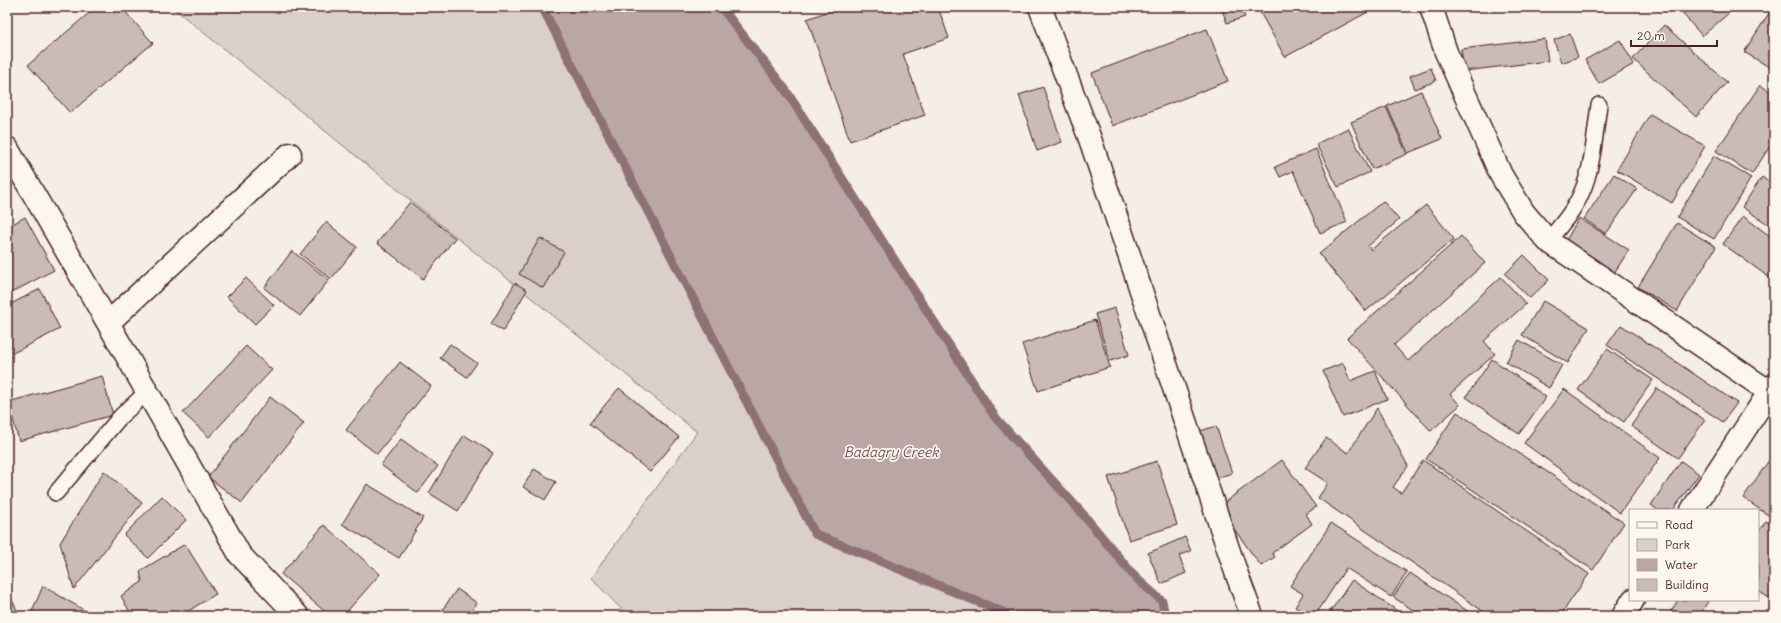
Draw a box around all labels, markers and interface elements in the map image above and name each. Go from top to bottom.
scale bar [1631,22,1717,48]
text: 20 m [1637,28,1665,43]
water label: Badagry Creek [844,443,939,461]
legend [1629,509,1759,601]
text: Road [1665,517,1693,532]
text: Park [1665,537,1690,552]
text: Water [1665,557,1698,572]
text: Building [1665,577,1709,592]

